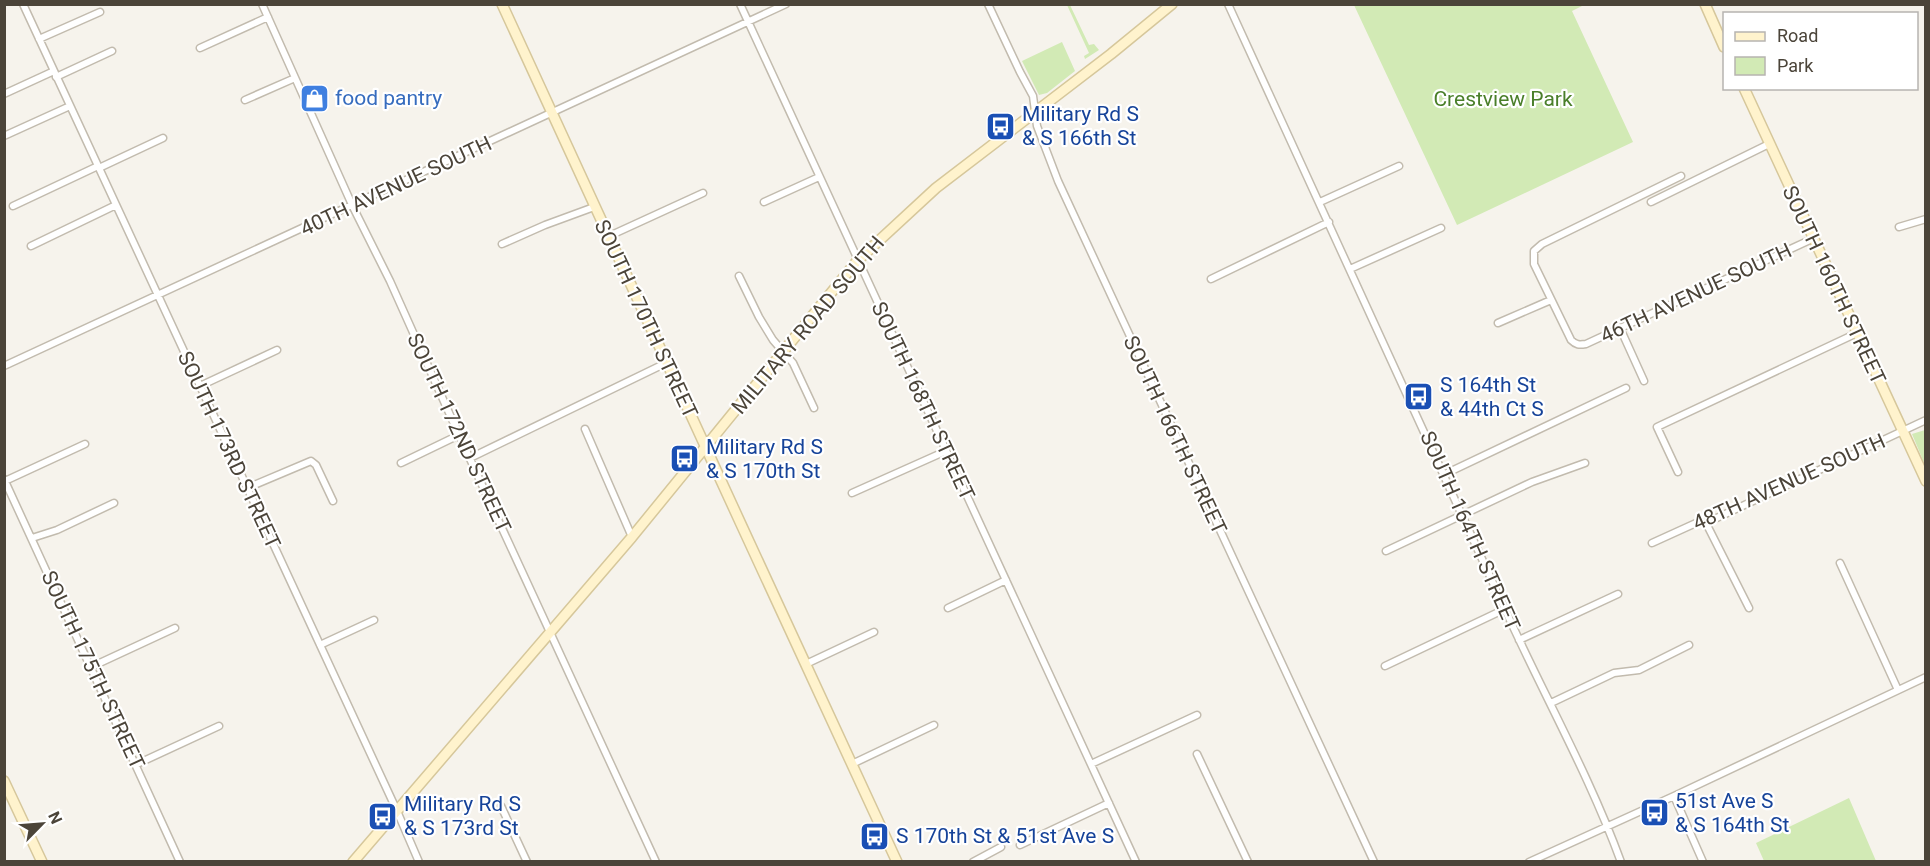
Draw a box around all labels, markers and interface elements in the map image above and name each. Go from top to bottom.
legend [1723,12,1918,90]
text: Road [1777,25,1818,46]
text: Park [1777,55,1814,76]
shop icon: food pantry [298,82,330,114]
place label: food pantry [335,86,442,110]
park label: Crestview Park [1433,87,1573,111]
place label: Military Rd S & S 166th St [1022,102,1139,150]
bus stop icon: Military Rd S & S 166th St [985,110,1017,142]
street label: 40TH AVENUE SOUTH [297,131,495,241]
street label: SOUTH 160TH STREET [1777,182,1891,388]
street label: SOUTH 170TH STREET [589,216,703,422]
street label: MILITARY ROAD SOUTH [727,231,889,419]
street label: 46TH AVENUE SOUTH [1597,238,1795,348]
street label: SOUTH 168TH STREET [866,298,980,504]
street label: SOUTH 172ND STREET [402,330,516,537]
street label: SOUTH 166TH STREET [1118,332,1232,538]
street label: SOUTH 173RD STREET [173,347,286,553]
place label: S 164th St & 44th Ct S [1440,373,1544,421]
bus stop icon: S 164th St & 44th Ct S [1403,381,1435,413]
street label: SOUTH 164TH STREET [1415,427,1525,635]
street label: 48TH AVENUE SOUTH [1689,429,1889,535]
place label: Military Rd S & S 170th St [706,435,823,483]
bus stop icon: Military Rd S & S 170th St [669,443,701,475]
street label: SOUTH 175TH STREET [36,567,150,773]
place label: 51st Ave S & S 164th St [1675,789,1789,837]
place label: Military Rd S & S 173rd St [404,792,521,840]
north arrow [12,794,72,854]
bus stop icon: 51st Ave S & S 164th St [1638,797,1670,829]
bus stop icon: Military Rd S & S 173rd St [367,800,399,832]
text: N [44,809,66,827]
bus stop icon: S 170th St & 51st Ave S [859,820,891,852]
place label: S 170th St & 51st Ave S [896,824,1114,848]

